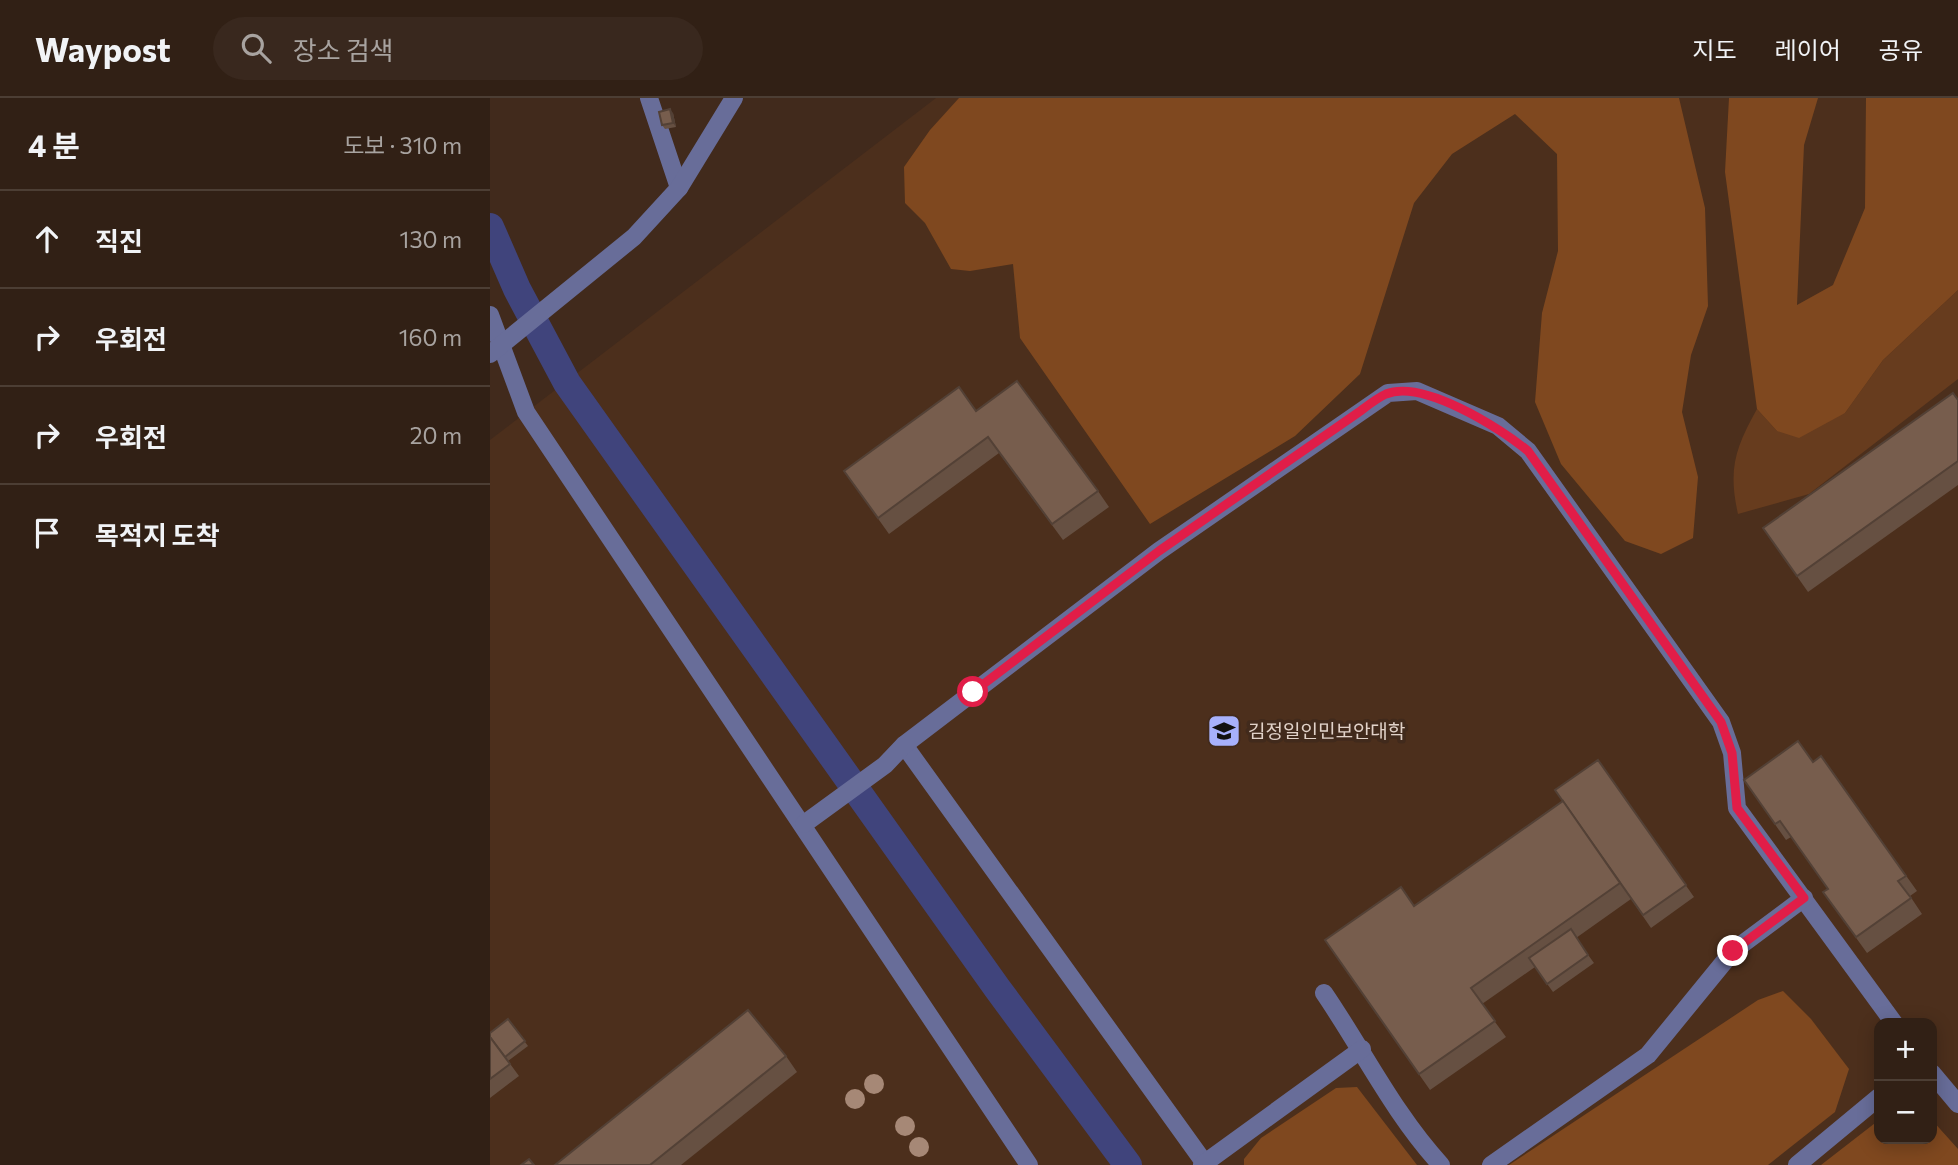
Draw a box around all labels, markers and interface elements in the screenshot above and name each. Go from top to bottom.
search box [213,17,703,80]
text: Waypost [35,28,171,69]
icon: search [237,29,275,67]
text: 장소 검색 [293,34,393,65]
text: 지도 [1692,35,1737,64]
text: 레이어 [1775,35,1841,64]
text: 공유 [1879,35,1923,64]
text: 4 분 [28,126,80,163]
text: 도보 · 310 m [343,131,462,159]
icon: ahead [28,220,66,258]
text: 직진 [95,225,143,256]
text: 130 m [400,225,462,253]
icon: right [28,318,66,356]
text: 우회전 [95,323,167,354]
text: 160 m [399,323,462,351]
icon: right [28,416,66,454]
text: 우회전 [95,421,167,452]
text: 20 m [410,421,462,449]
icon: arrive [28,514,66,552]
text: 목적지 도착 [95,519,220,550]
route start [957,676,988,707]
school or university icon: 김정일인민보안대학 [1205,712,1243,750]
place label: 김정일인민보안대학 [1248,719,1406,742]
route end [1717,935,1748,966]
map controls [1874,1018,1937,1144]
button: + [1874,1018,1937,1081]
button: − [1874,1081,1937,1144]

